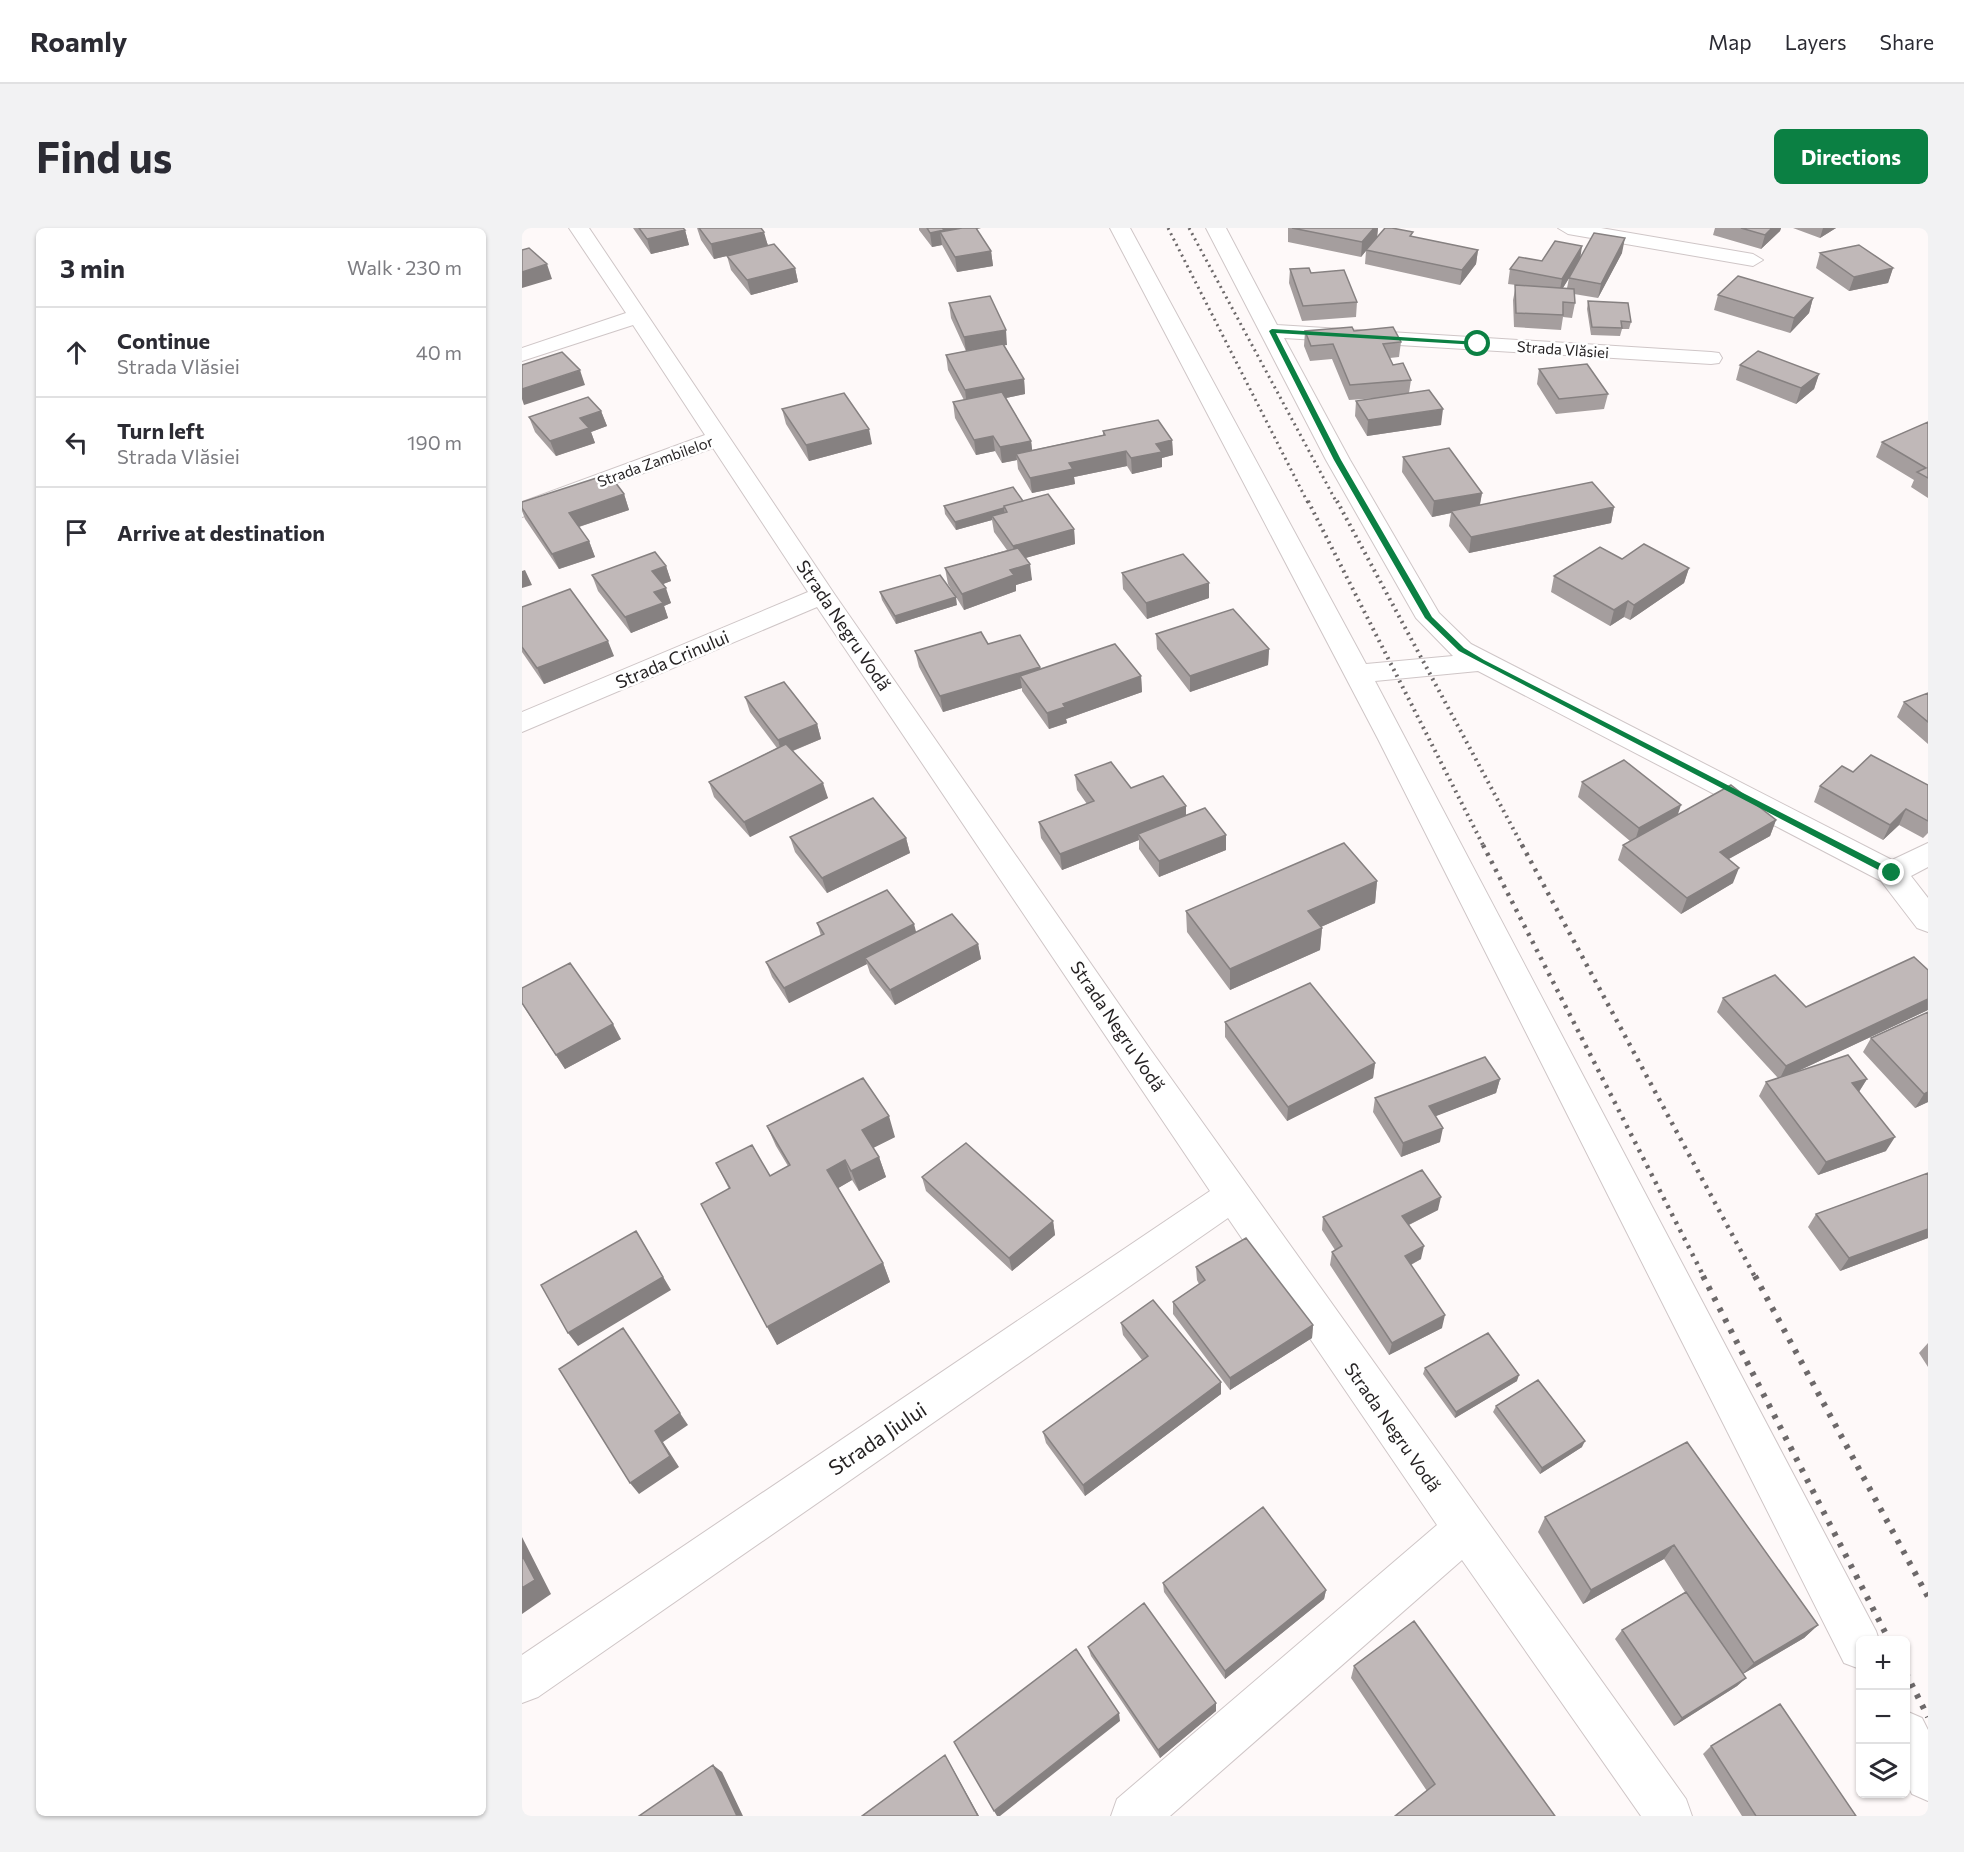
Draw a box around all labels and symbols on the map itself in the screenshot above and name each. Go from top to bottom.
route start [1464,330,1490,356]
street label: Strada Vlăsiei [1516,337,1610,361]
street label: Strada Zambilelor [595,432,715,490]
street label: Strada Negru Vodă [792,556,896,694]
street label: Strada Crinului [612,625,732,693]
route end [1878,859,1904,885]
street label: Strada Negru Vodă [1066,957,1170,1095]
street label: Strada Negru Vodă [1340,1358,1446,1496]
street label: Strada Jiului [823,1396,931,1480]

